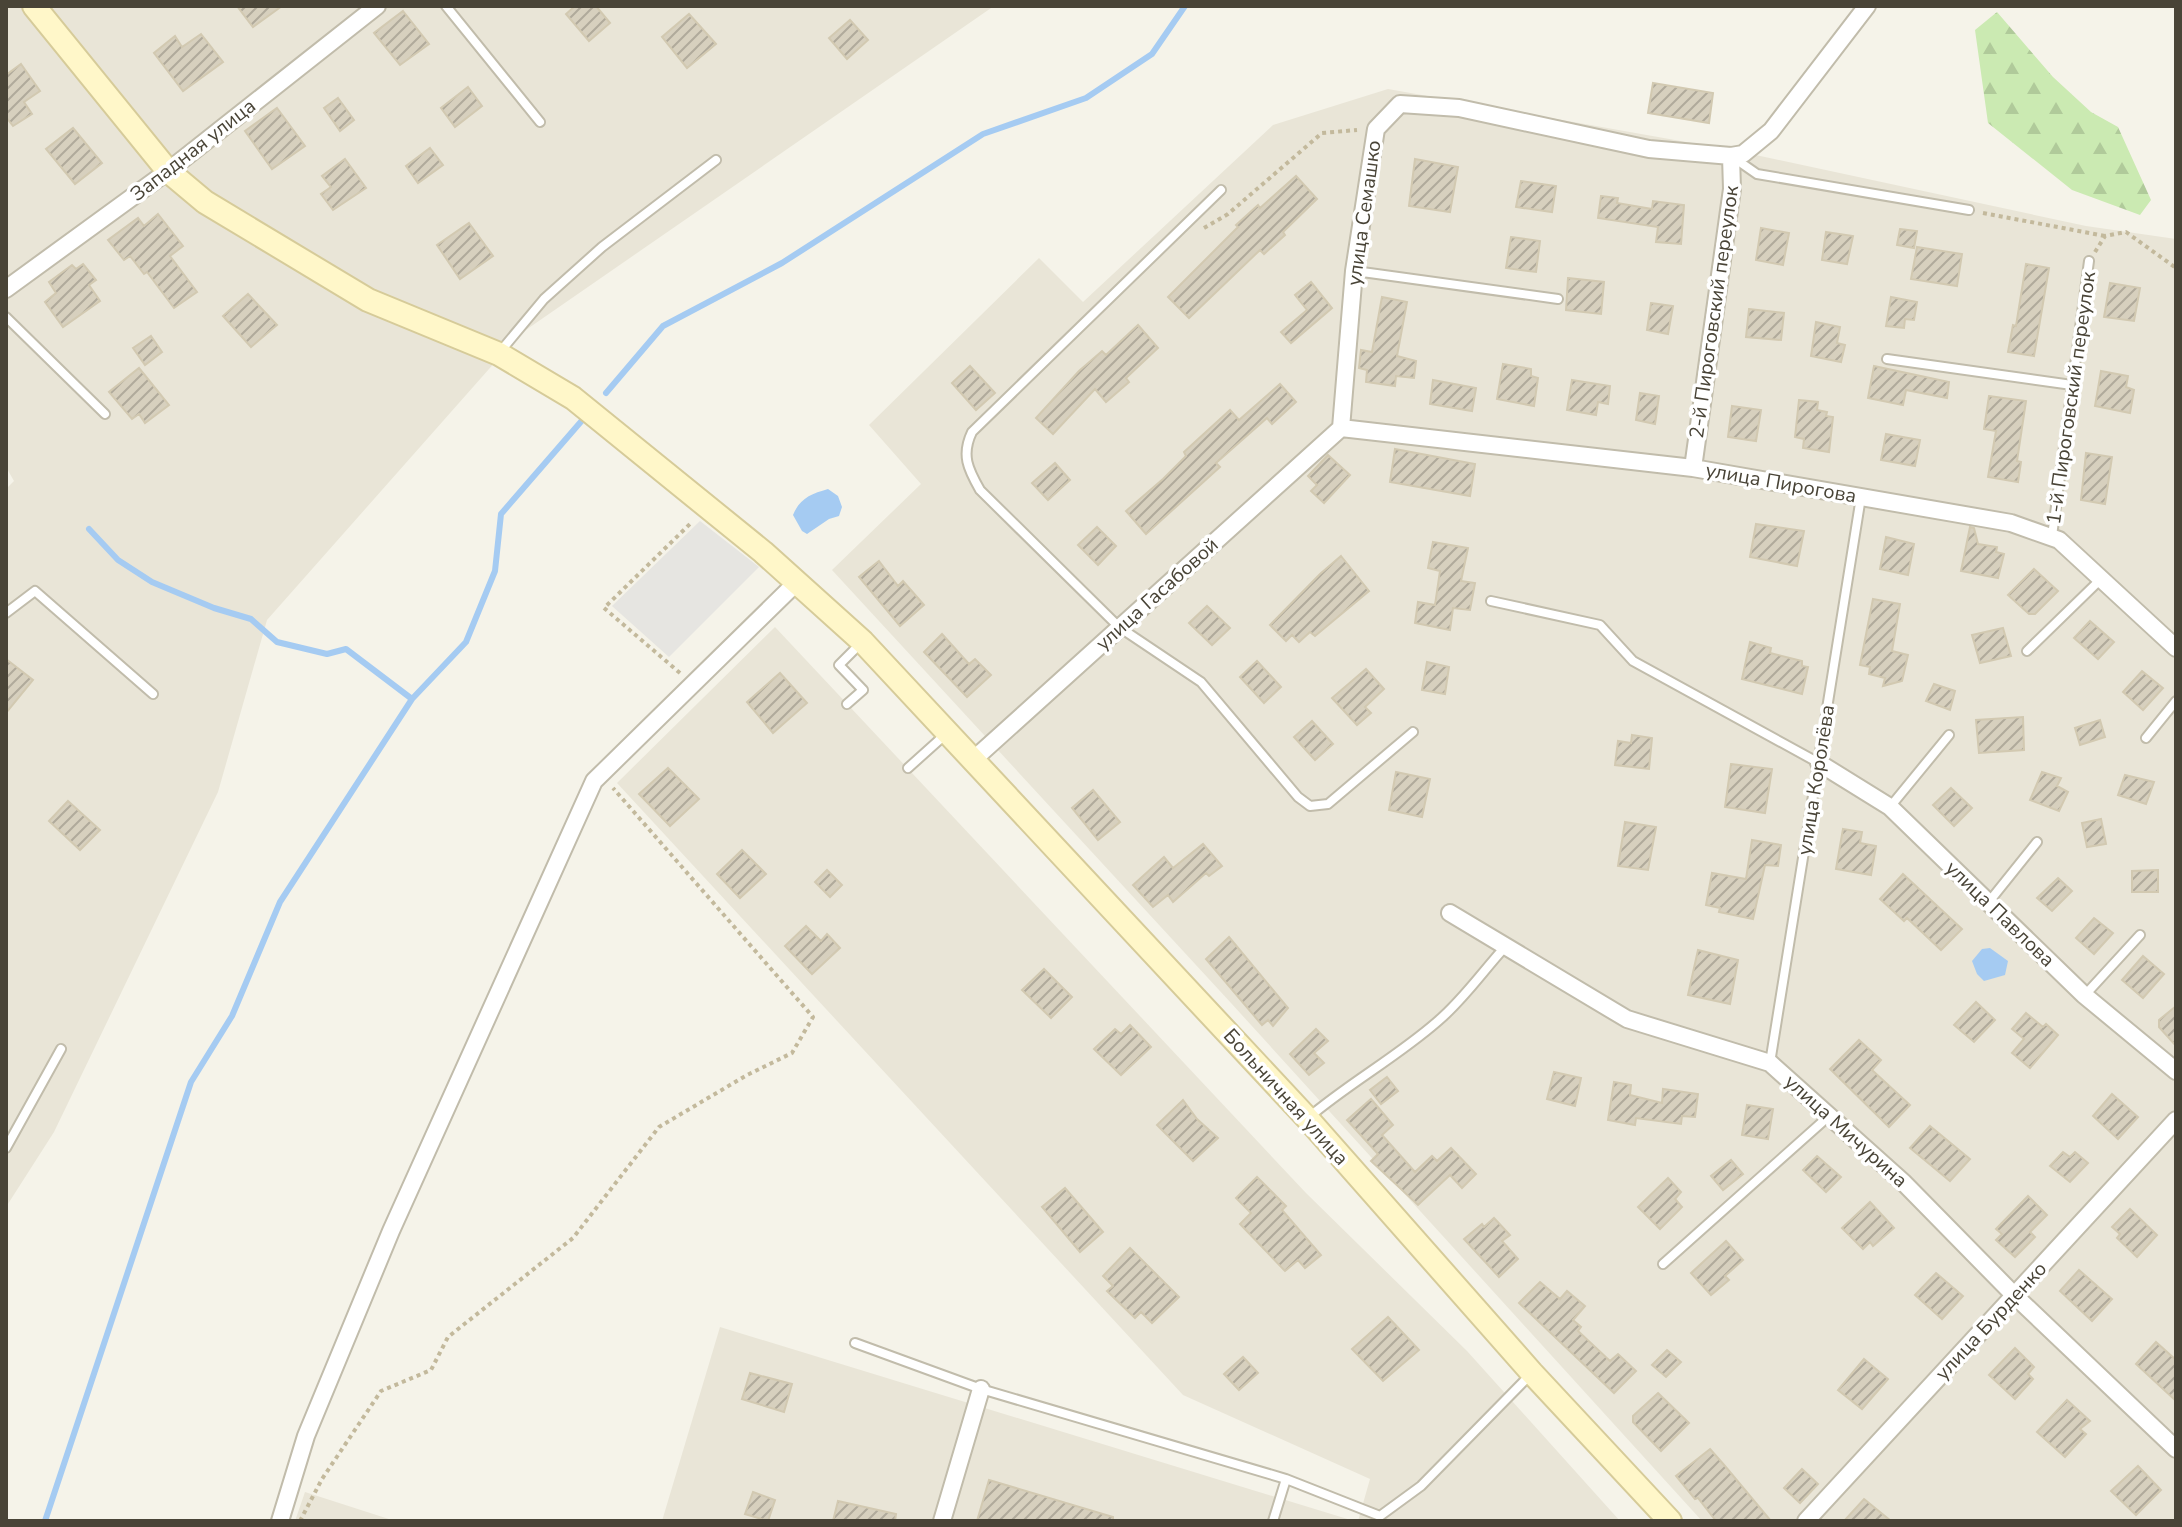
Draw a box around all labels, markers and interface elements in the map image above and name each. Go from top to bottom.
street label: Западная улица [125,93,261,207]
street label: улица Семашко [1340,138,1388,288]
street label: 2-й Пироговский переулок [1683,183,1745,440]
street label: 1-й Пироговский переулок [2040,269,2102,526]
street label: улица Пирогова [1703,456,1859,510]
street label: улица Гасабовой [1090,532,1224,656]
street label: улица Королёва [1791,703,1841,857]
street label: улица Павлова [1939,855,2061,973]
street label: Больничная улица [1217,1023,1355,1171]
street label: улица Мичурина [1779,1068,1913,1194]
street label: улица Бурденко [1929,1256,2053,1386]

